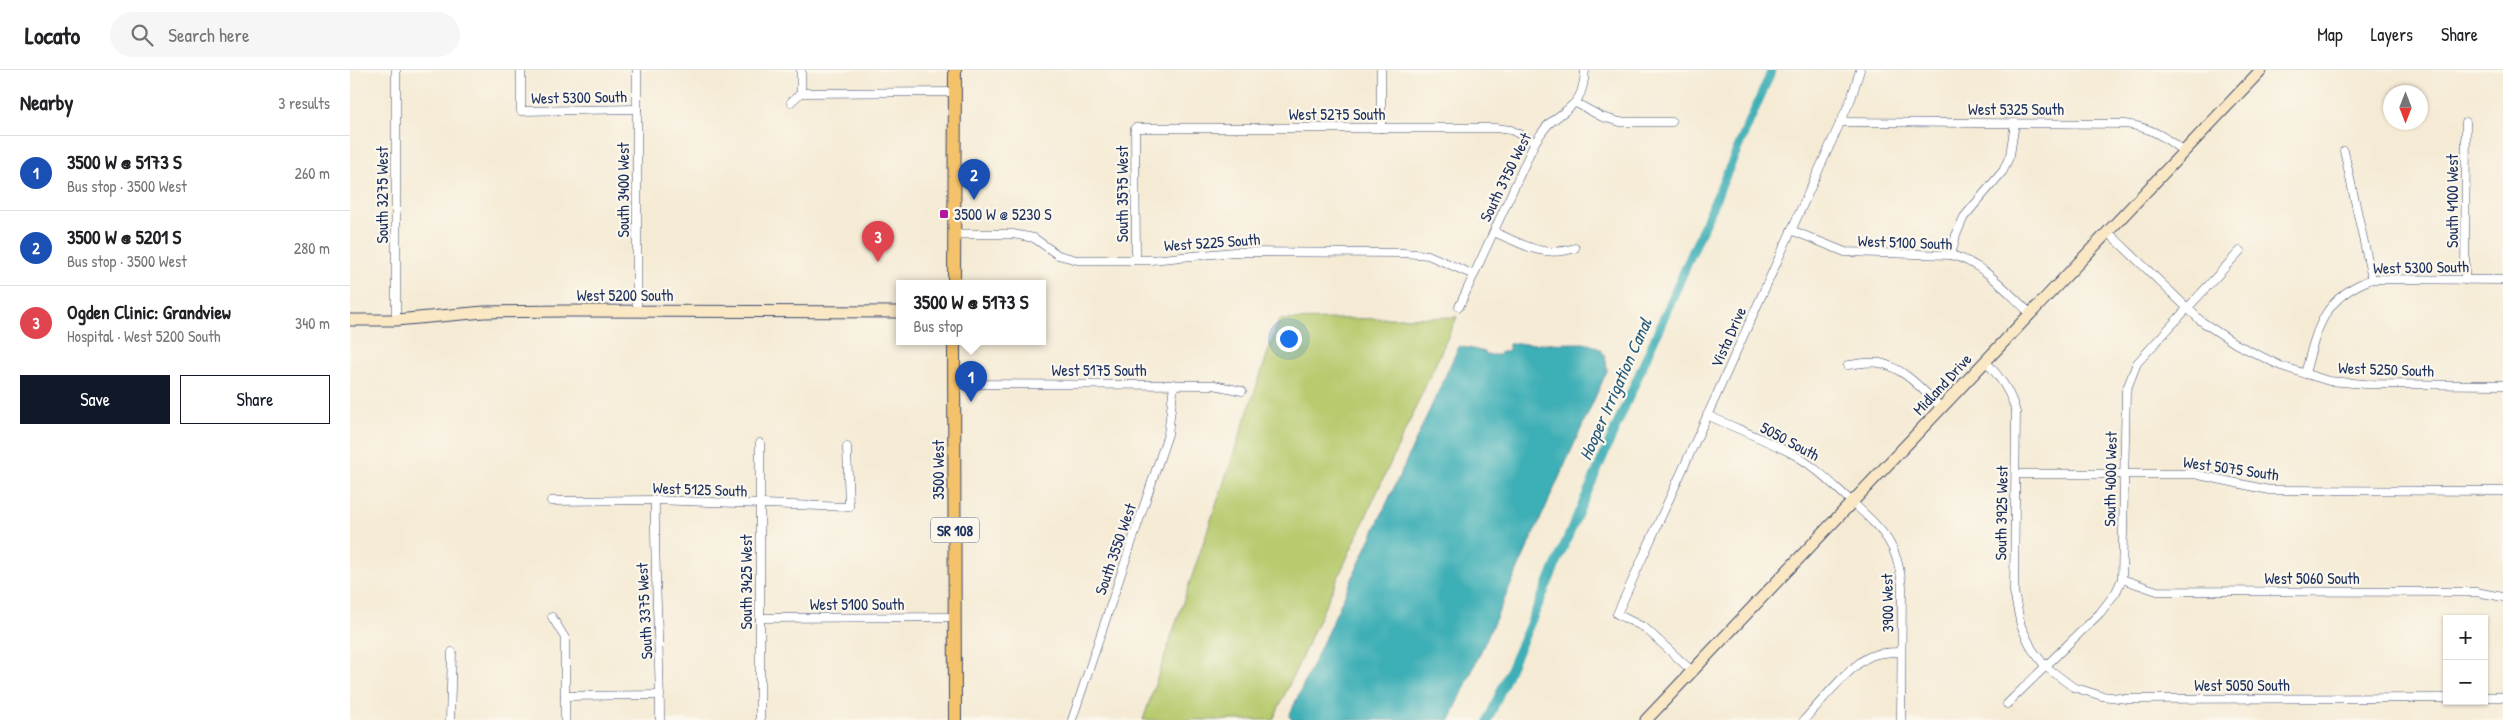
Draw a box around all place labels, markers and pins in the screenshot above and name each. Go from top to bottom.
pin: 2 [958,159,990,200]
place label: 3500 W @ 5230 S [954,203,1052,225]
marker: 3500 W @ 5230 S [938,208,950,220]
pin: 3 [862,221,894,262]
pin: 1 [955,361,987,402]

